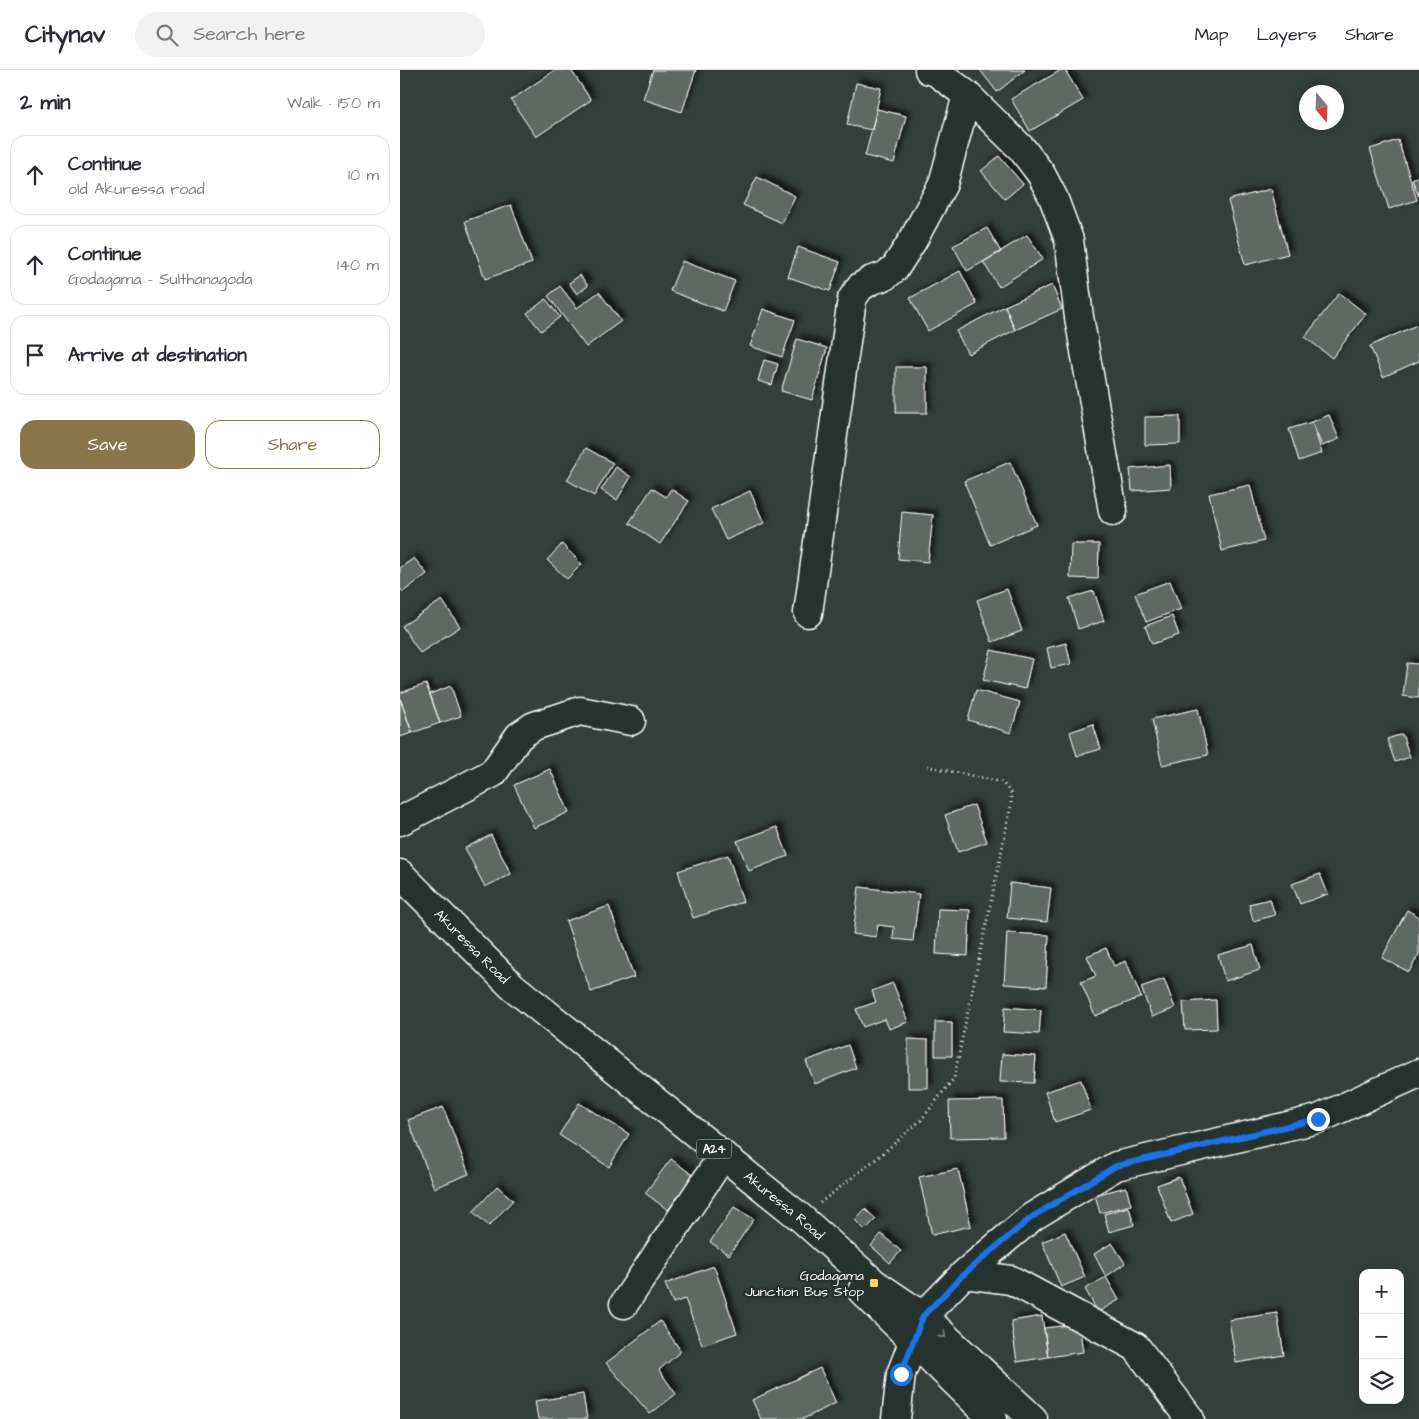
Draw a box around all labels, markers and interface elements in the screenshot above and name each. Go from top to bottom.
search box [135,12,485,57]
text: Citynav [25,18,105,52]
icon: search [153,21,181,49]
text: Search here [193,21,305,48]
text: Map [1194,22,1228,47]
text: Layers [1256,22,1317,47]
text: Share [1345,22,1394,47]
north arrow [1299,85,1344,130]
text: 2 min [20,88,70,117]
text: Walk · 150 m [287,92,380,114]
text: Continue [68,151,142,178]
icon: ahead [21,161,49,189]
text: 10 m [348,164,379,186]
text: old Akuressa road [68,178,205,200]
text: Continue [68,241,142,268]
icon: ahead [21,251,49,279]
text: 140 m [337,254,379,276]
text: Godagama - Sulthanagoda [68,268,252,290]
icon: arrive [21,341,49,369]
text: Arrive at destination [68,342,247,369]
button: Save [20,420,195,469]
button: Share [205,420,380,469]
street label: Akuressa Road [429,905,513,989]
route end [1307,1108,1330,1131]
road number: A24 [696,1140,732,1158]
street label: Akuressa Road [739,1167,828,1245]
place label: Godagama Junction Bus Stop [745,1266,864,1302]
map controls [1359,1269,1404,1404]
button: + [1359,1269,1404,1314]
marker: Godagama Junction Bus Stop [868,1277,880,1289]
button: − [1359,1314,1404,1359]
one-way arrow [937,1329,946,1338]
button: layers [1359,1359,1404,1404]
route start [890,1363,913,1386]

